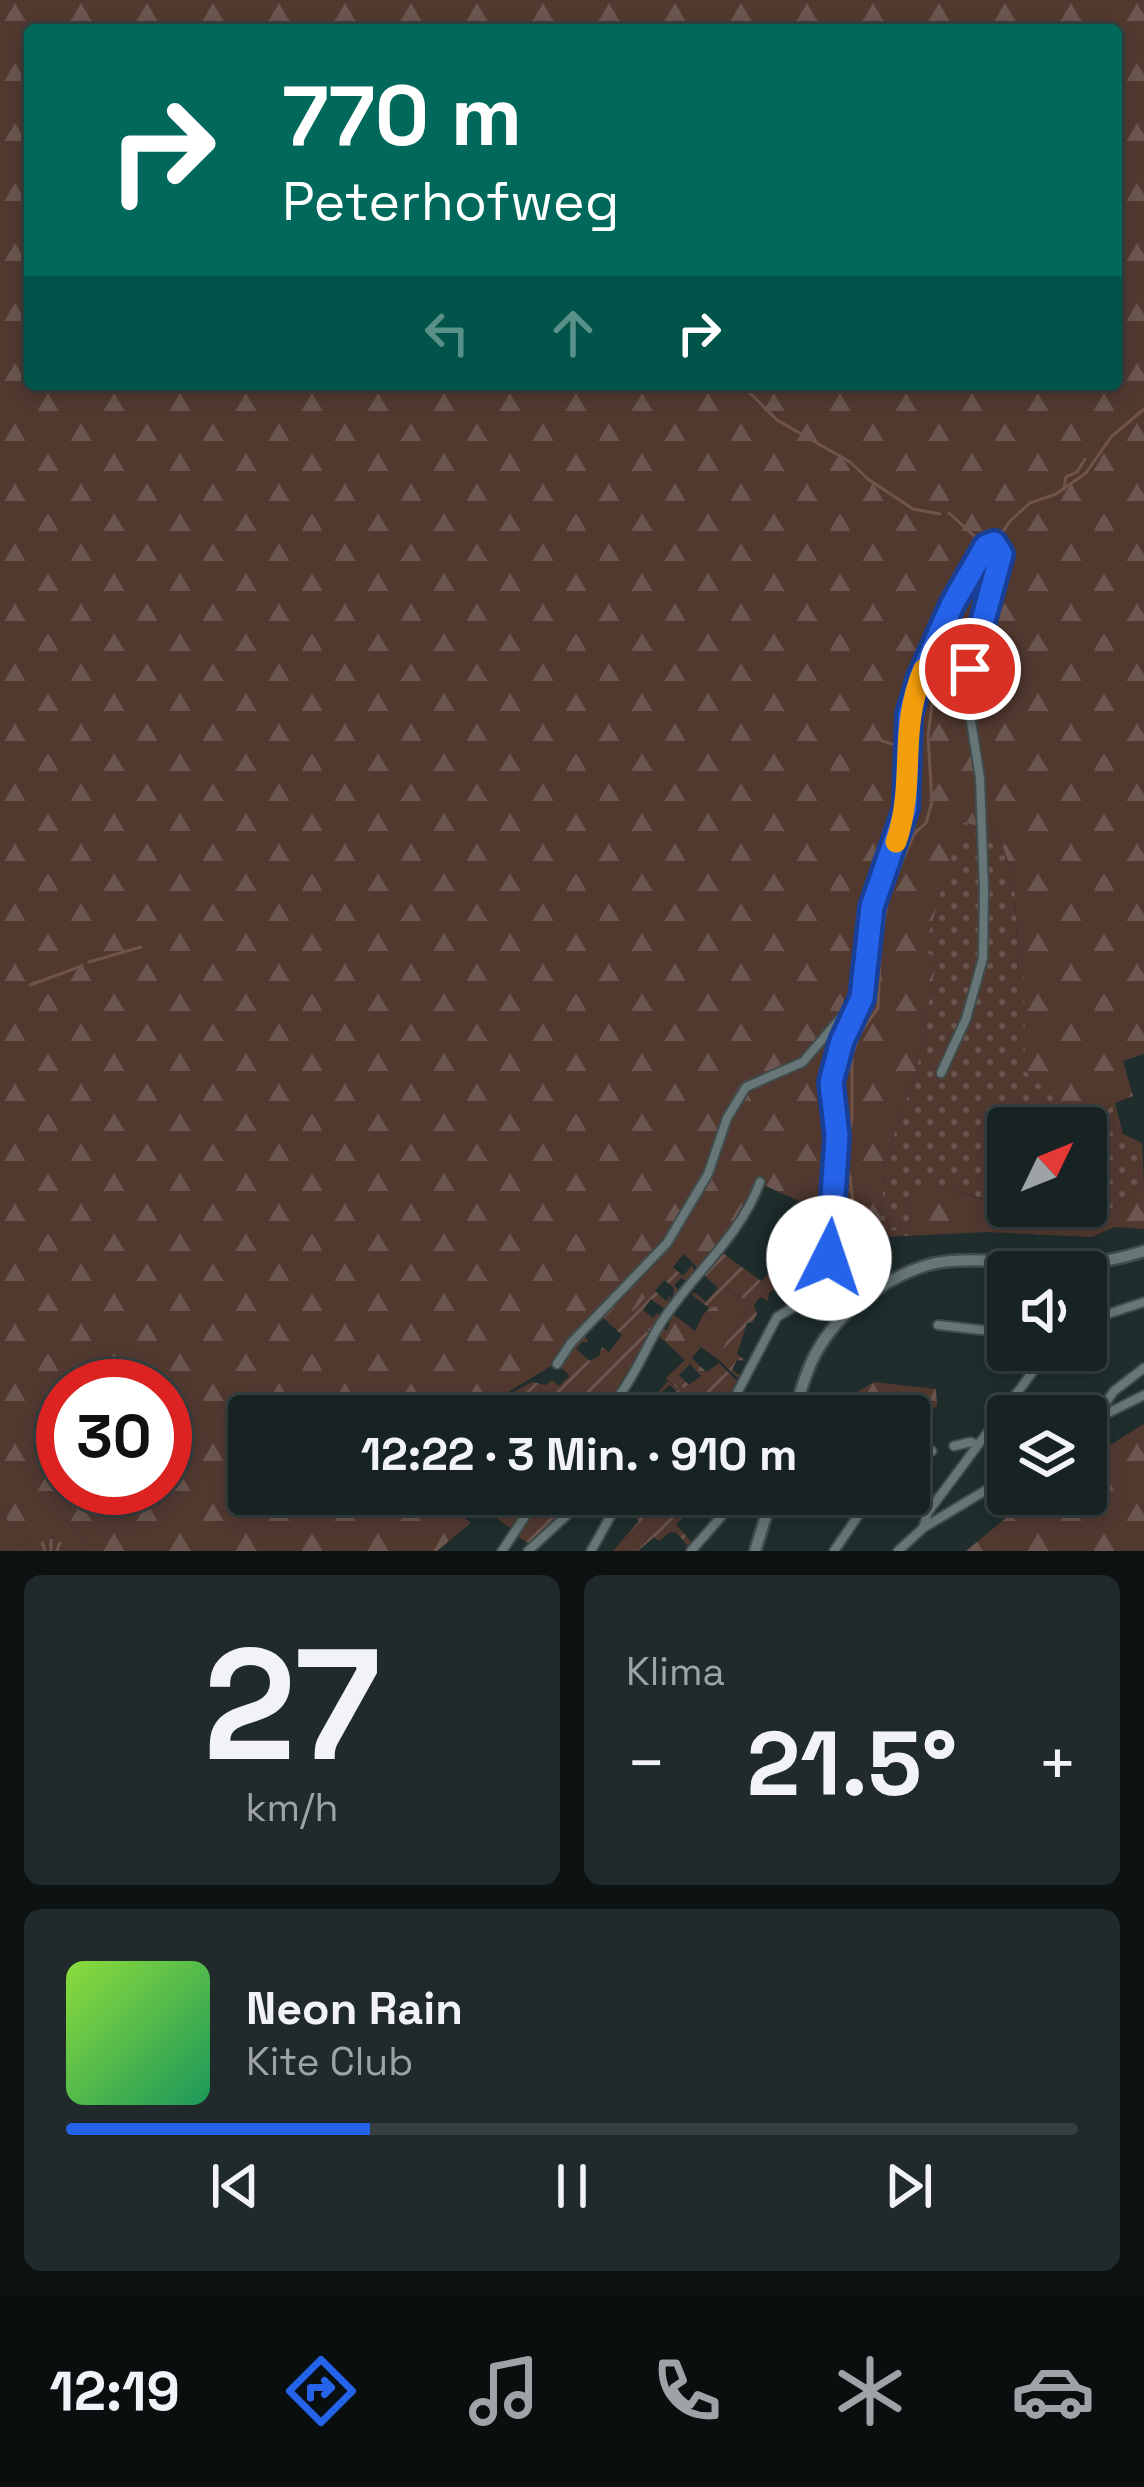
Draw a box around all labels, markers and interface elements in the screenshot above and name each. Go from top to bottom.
text: 770 m [282,62,522,170]
icon: right [84,72,240,228]
text: Peterhofweg [282,167,619,236]
icon: left [414,300,480,366]
icon: ahead [540,300,606,366]
icon: right [666,300,732,366]
pin [919,618,1021,720]
icon: arrive [937,636,1003,702]
north arrow [987,1107,1107,1227]
map controls [987,1107,1107,1515]
position arrow [766,1195,892,1321]
button: sound [987,1251,1107,1371]
speed limit sign: 30 [36,1359,192,1515]
button: layers [987,1395,1107,1515]
text: 12:22 · 3 Min. · 910 m [361,1426,797,1483]
text: 27 [203,1605,381,1805]
text: Klima [626,1647,725,1696]
text: 21.5° [747,1706,957,1821]
text: − [626,1721,667,1805]
text: + [1037,1721,1078,1805]
text: km/h [246,1783,338,1832]
text: Neon Rain [246,1980,463,2037]
text: Kite Club [246,2037,413,2086]
icon: previous [202,2153,268,2219]
icon: pause [539,2153,605,2219]
icon: next [876,2153,942,2219]
icon: directions [279,2349,363,2433]
icon: music [462,2349,546,2433]
icon: phone [645,2349,729,2433]
icon: climate [828,2349,912,2433]
icon: car [1011,2349,1095,2433]
text: 12:19 [49,2357,180,2426]

